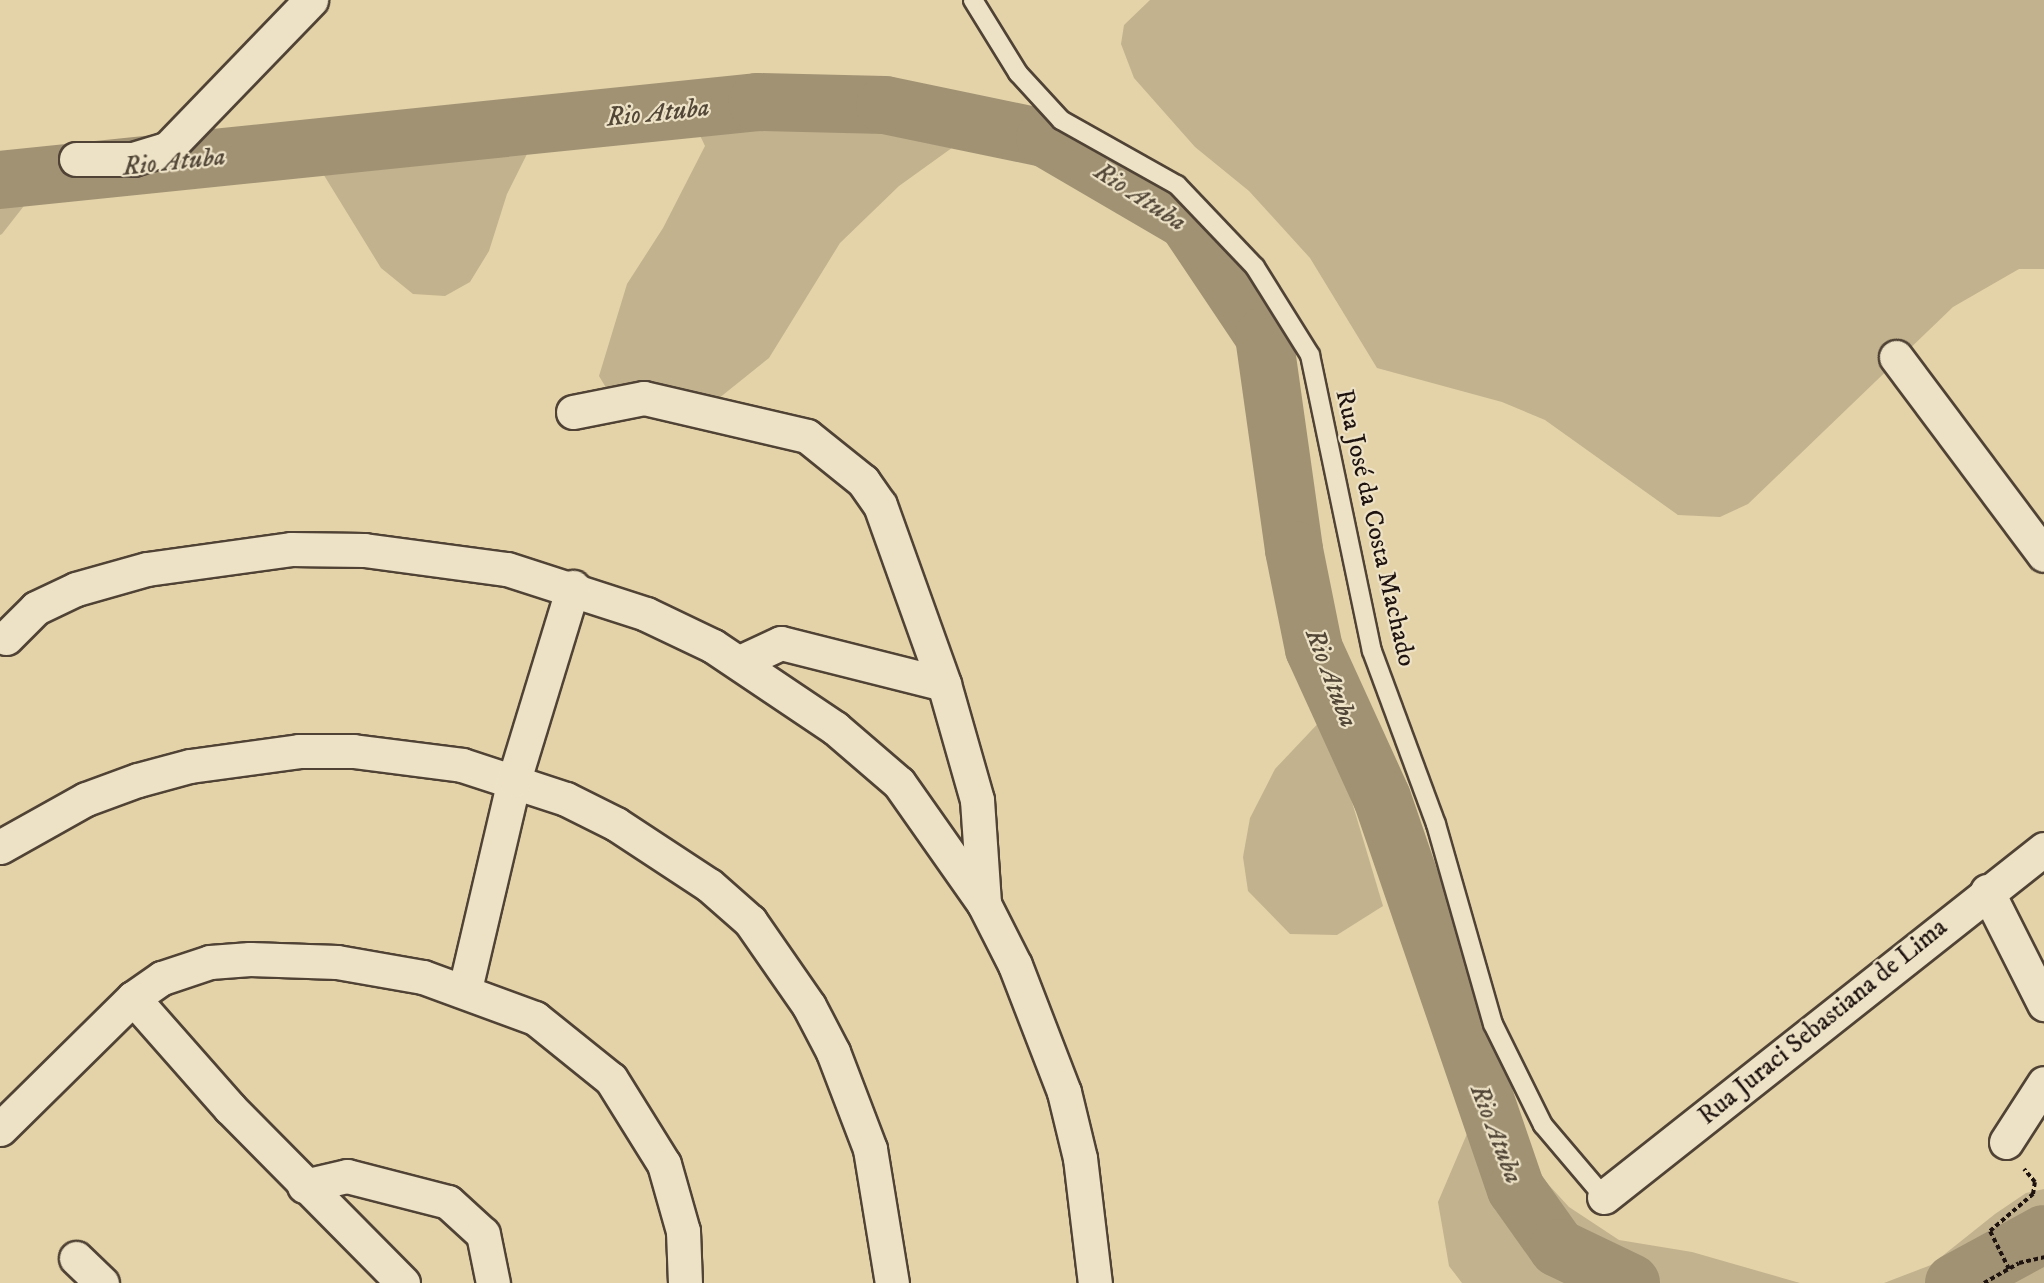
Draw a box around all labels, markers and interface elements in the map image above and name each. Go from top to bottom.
water label: Rio Atuba [605,91,711,135]
water label: Rio Atuba [121,140,227,184]
water label: Rio Atuba [1088,155,1192,239]
street label: Rua José da Costa Machado [1328,386,1422,670]
water label: Rio Atuba [1297,624,1365,732]
street label: Rua Juraci Sebastiana de Lima [1692,912,1954,1132]
water label: Rio Atuba [1462,1080,1530,1188]

